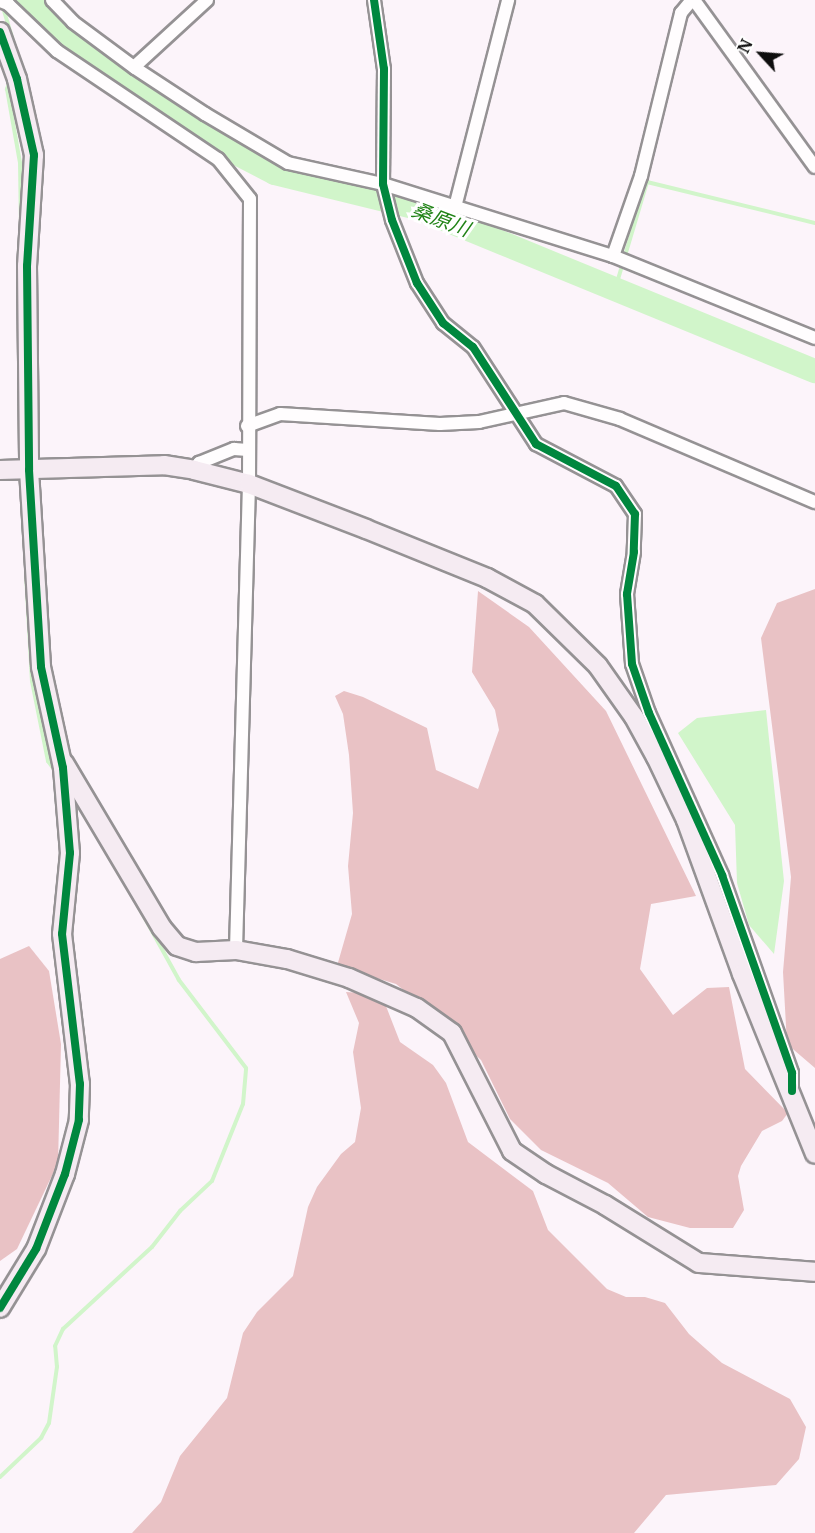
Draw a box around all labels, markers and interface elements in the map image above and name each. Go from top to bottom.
north arrow [731,24,791,84]
text: N [733,36,757,56]
water label: 桑原川 [409,197,473,241]

